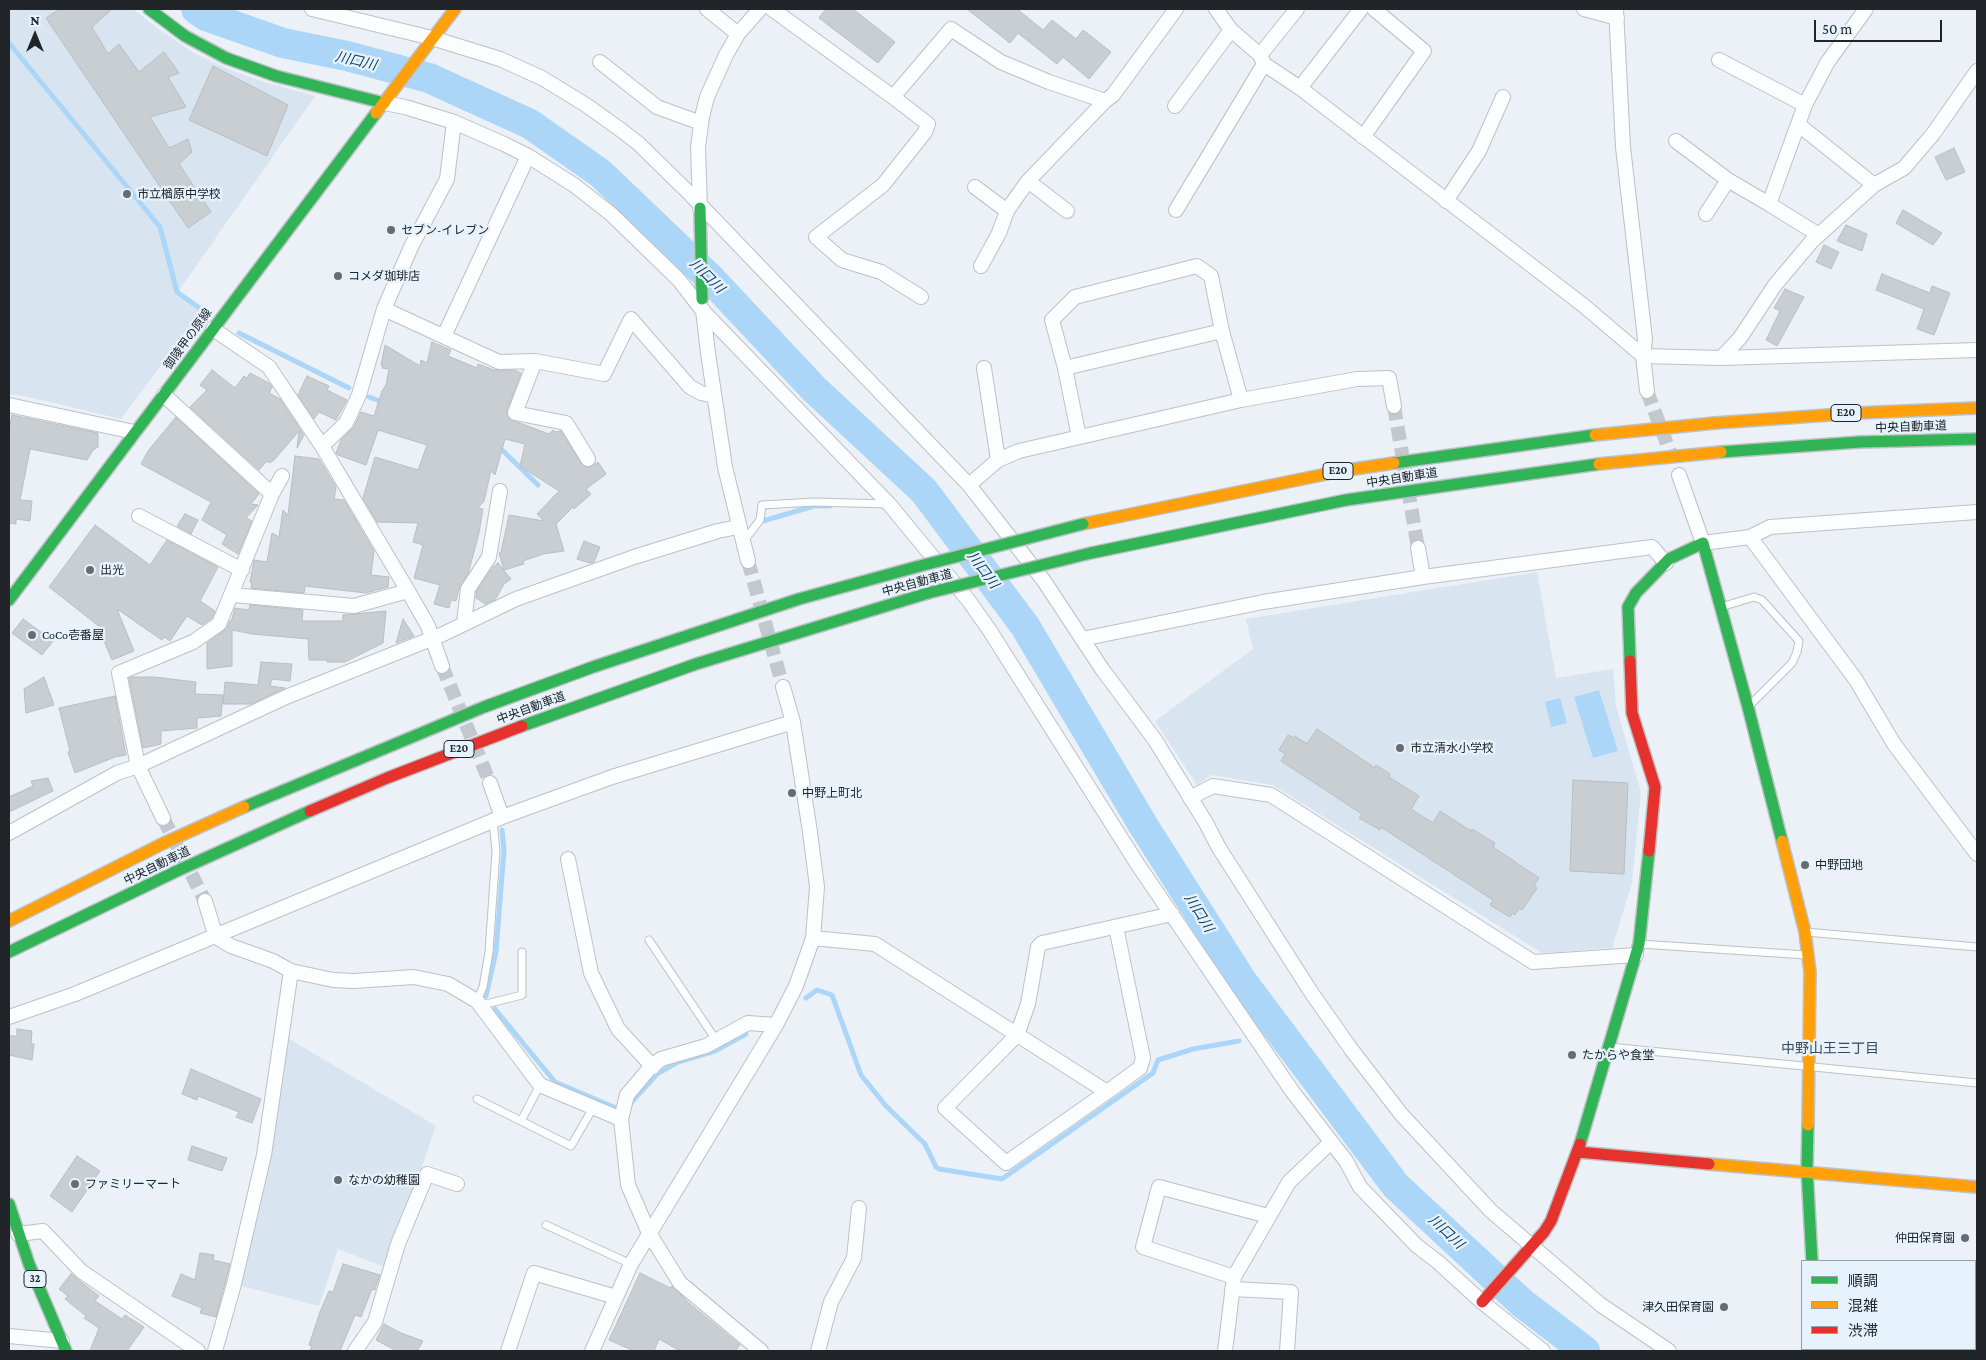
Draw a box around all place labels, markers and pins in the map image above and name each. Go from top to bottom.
place label: 市立楢原中学校 [137,187,221,201]
marker: 市立楢原中学校 [121,188,133,200]
place label: セブン-イレブン [401,223,489,237]
marker: セブン-イレブン [385,224,397,236]
place label: コメダ珈琲店 [348,269,420,283]
marker: コメダ珈琲店 [332,270,344,282]
place label: 出光 [100,563,124,577]
marker: 出光 [84,564,96,576]
place label: CoCo壱番屋 [42,628,104,642]
marker: CoCo壱番屋 [26,629,38,641]
place label: 市立清水小学校 [1410,741,1494,755]
marker: 市立清水小学校 [1394,742,1406,754]
place label: 中野上町北 [802,786,862,800]
marker: 中野上町北 [786,787,798,799]
place label: 中野団地 [1815,858,1863,872]
marker: 中野団地 [1799,859,1811,871]
place label: たからや食堂 [1582,1048,1654,1062]
marker: たからや食堂 [1566,1049,1578,1061]
place label: なかの幼稚園 [348,1173,420,1187]
marker: なかの幼稚園 [332,1174,344,1186]
place label: ファミリーマート [85,1177,181,1191]
marker: ファミリーマート [69,1178,81,1190]
place label: 仲田保育園 [1895,1231,1955,1245]
marker: 仲田保育園 [1959,1232,1971,1244]
place label: 津久田保育園 [1642,1300,1714,1314]
marker: 津久田保育園 [1718,1301,1730,1313]

